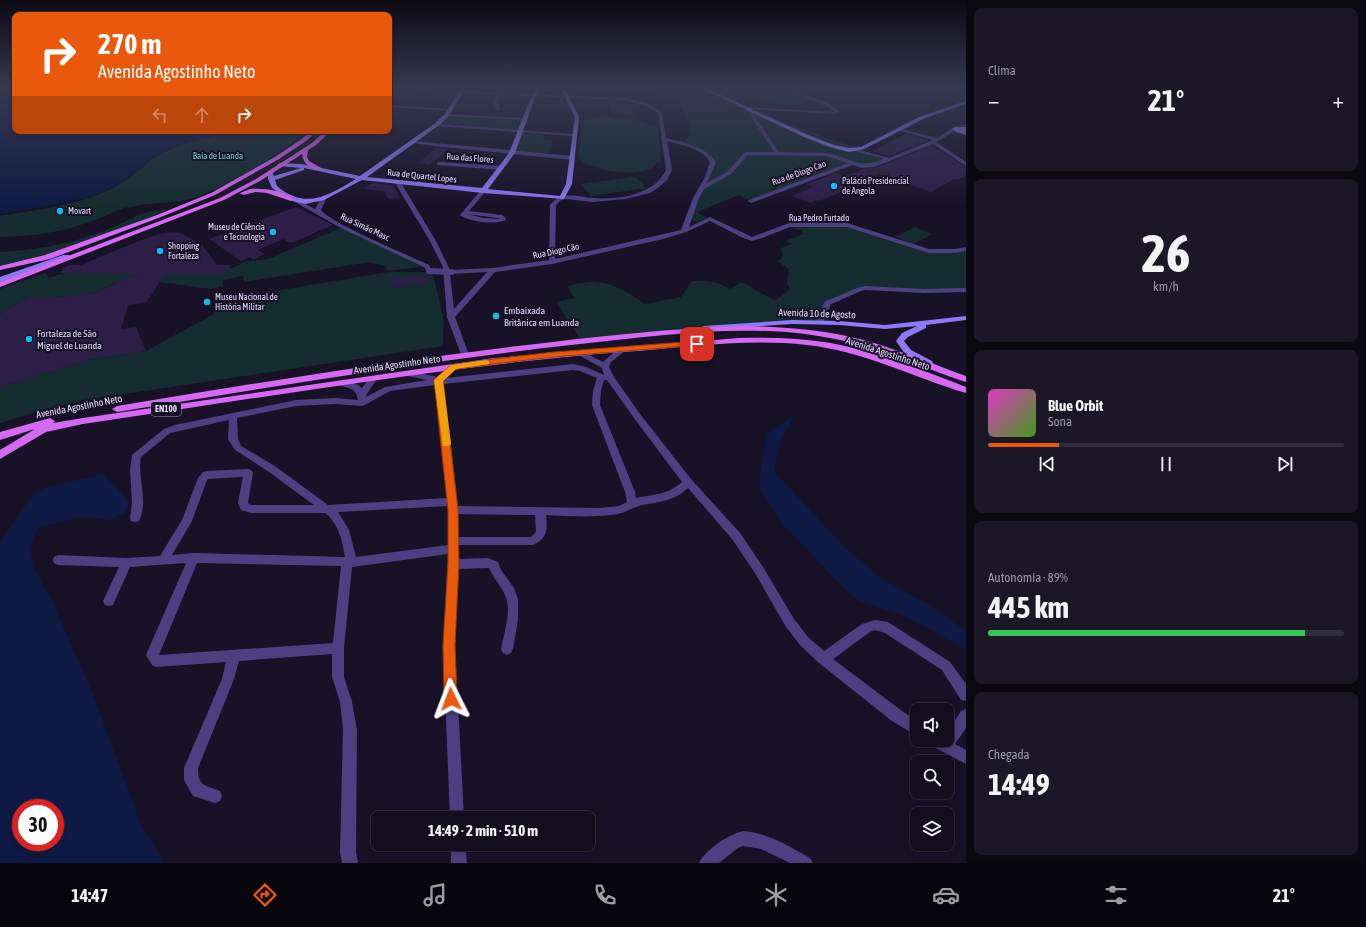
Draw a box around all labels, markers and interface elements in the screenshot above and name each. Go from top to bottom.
icon: right [32,28,84,80]
text: 270 m [98,28,161,60]
text: Avenida Agostinho Neto [98,61,255,82]
text: Clima [988,63,1016,78]
text: 21° [1148,83,1184,117]
text: − [988,87,999,113]
text: + [1333,87,1344,113]
icon: left [149,104,171,126]
icon: ahead [191,104,213,126]
icon: right [233,104,255,126]
park label: Baía de Luanda [193,151,243,161]
street label: Rua das Flores [446,151,494,165]
street label: Rua de Diogo Cao [771,159,827,187]
street label: Rua de Quartel Lopes [387,167,457,185]
place label: Palácio Presidencial de Angola [842,176,910,196]
marker: Palácio Presidencial de Angola [829,181,839,191]
marker: Movart [55,206,65,216]
place label: Movart [68,206,92,216]
street label: Rua Simão Masc [339,211,392,243]
street label: Rua Pedro Furtado [789,213,849,223]
place label: Museu de Ciência e Tecnologia [208,222,265,242]
text: 26 [1142,223,1190,283]
marker: Museu de Ciência e Tecnologia [268,227,278,237]
place label: Shopping Fortaleza [168,241,199,261]
street label: Rua Diogo Cão [532,241,580,261]
marker: Shopping Fortaleza [155,246,165,256]
text: km/h [1153,279,1179,294]
place label: Museu Nacional de História Militar [215,292,278,312]
marker: Museu Nacional de História Militar [202,297,212,307]
place label: Embaixada Britânica em Luanda [504,305,579,328]
street label: Avenida 10 de Agosto [778,307,856,320]
marker: Embaixada Britânica em Luanda [491,311,501,321]
pin [680,327,714,361]
place label: Fortaleza de São Miguel de Luanda [37,328,102,351]
icon: arrive [686,333,708,355]
marker: Fortaleza de São Miguel de Luanda [24,334,34,344]
street label: Avenida Agostinho Neto [845,335,931,372]
street label: Avenida Agostinho Neto [353,353,441,376]
street label: Avenida Agostinho Neto [35,393,123,420]
text: Blue Orbit [1048,397,1103,414]
road number: EN100 [151,402,181,416]
text: Sona [1048,414,1072,429]
icon: previous [1036,453,1058,475]
icon: pause [1155,453,1177,475]
icon: next [1274,453,1296,475]
text: Autonomia · 89% [988,570,1068,585]
text: 445 km [988,590,1069,624]
position arrow [430,678,472,720]
map controls [910,703,954,851]
button: sound [910,703,954,747]
text: Chegada [988,747,1030,762]
button: search [910,755,954,799]
text: 14:49 [988,767,1050,801]
speed limit sign: 30 [12,799,64,851]
button: layers [910,807,954,851]
text: 14:49 · 2 min · 510 m [428,822,538,839]
icon: directions [251,881,279,909]
icon: music [421,881,449,909]
icon: phone [591,881,619,909]
icon: climate [762,881,790,909]
icon: car [932,881,960,909]
icon: filters [1102,881,1130,909]
text: 14:47 [71,885,108,906]
text: 21° [1273,885,1295,906]

